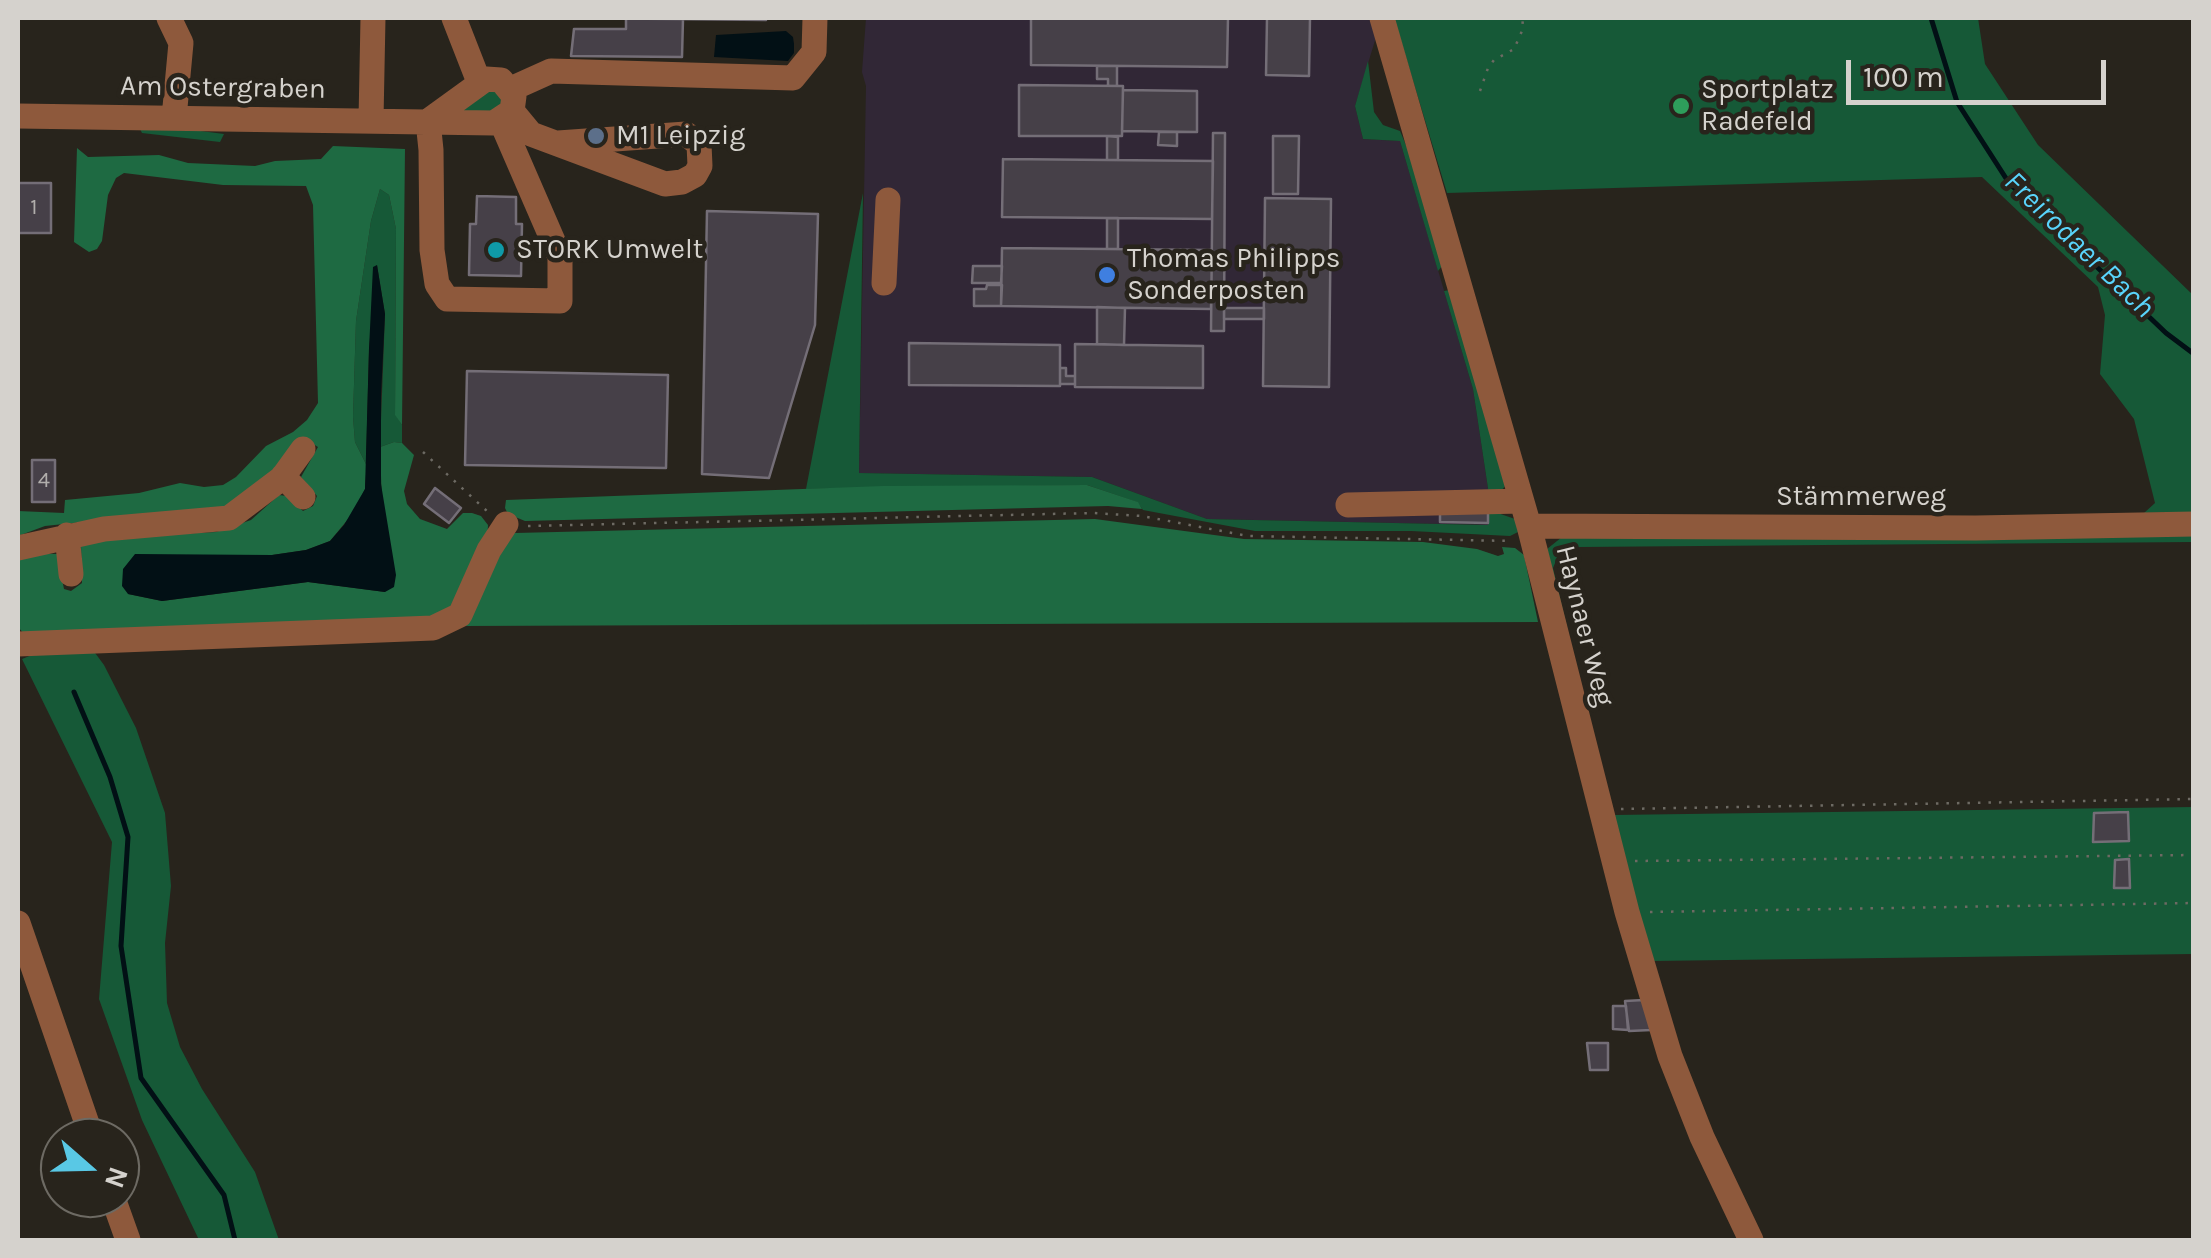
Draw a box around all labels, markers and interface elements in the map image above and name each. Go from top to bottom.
scale bar [1851,40,2111,102]
text: 100 m [1863,59,1944,95]
street label: Am Ostergraben [120,69,326,107]
place label: Sportplatz Radefeld [1701,73,1834,139]
marker: Sportplatz Radefeld [1670,95,1692,117]
place label: M1 Leipzig [616,119,745,153]
marker: M1 Leipzig [585,125,607,147]
water label: Freirodaer Bach [1996,164,2162,326]
house number: 1 [30,195,38,221]
place label: STORK Umwelt [516,233,703,267]
marker: STORK Umwelt [485,239,507,261]
place label: Thomas Philipps Sonderposten [1127,242,1341,308]
marker: Thomas Philipps Sonderposten [1096,264,1118,286]
house number: 4 [38,468,50,494]
street label: Stämmerweg [1776,480,1946,514]
street label: Haynaer Weg [1548,542,1620,710]
north arrow [40,1118,140,1218]
text: N [98,1163,136,1193]

